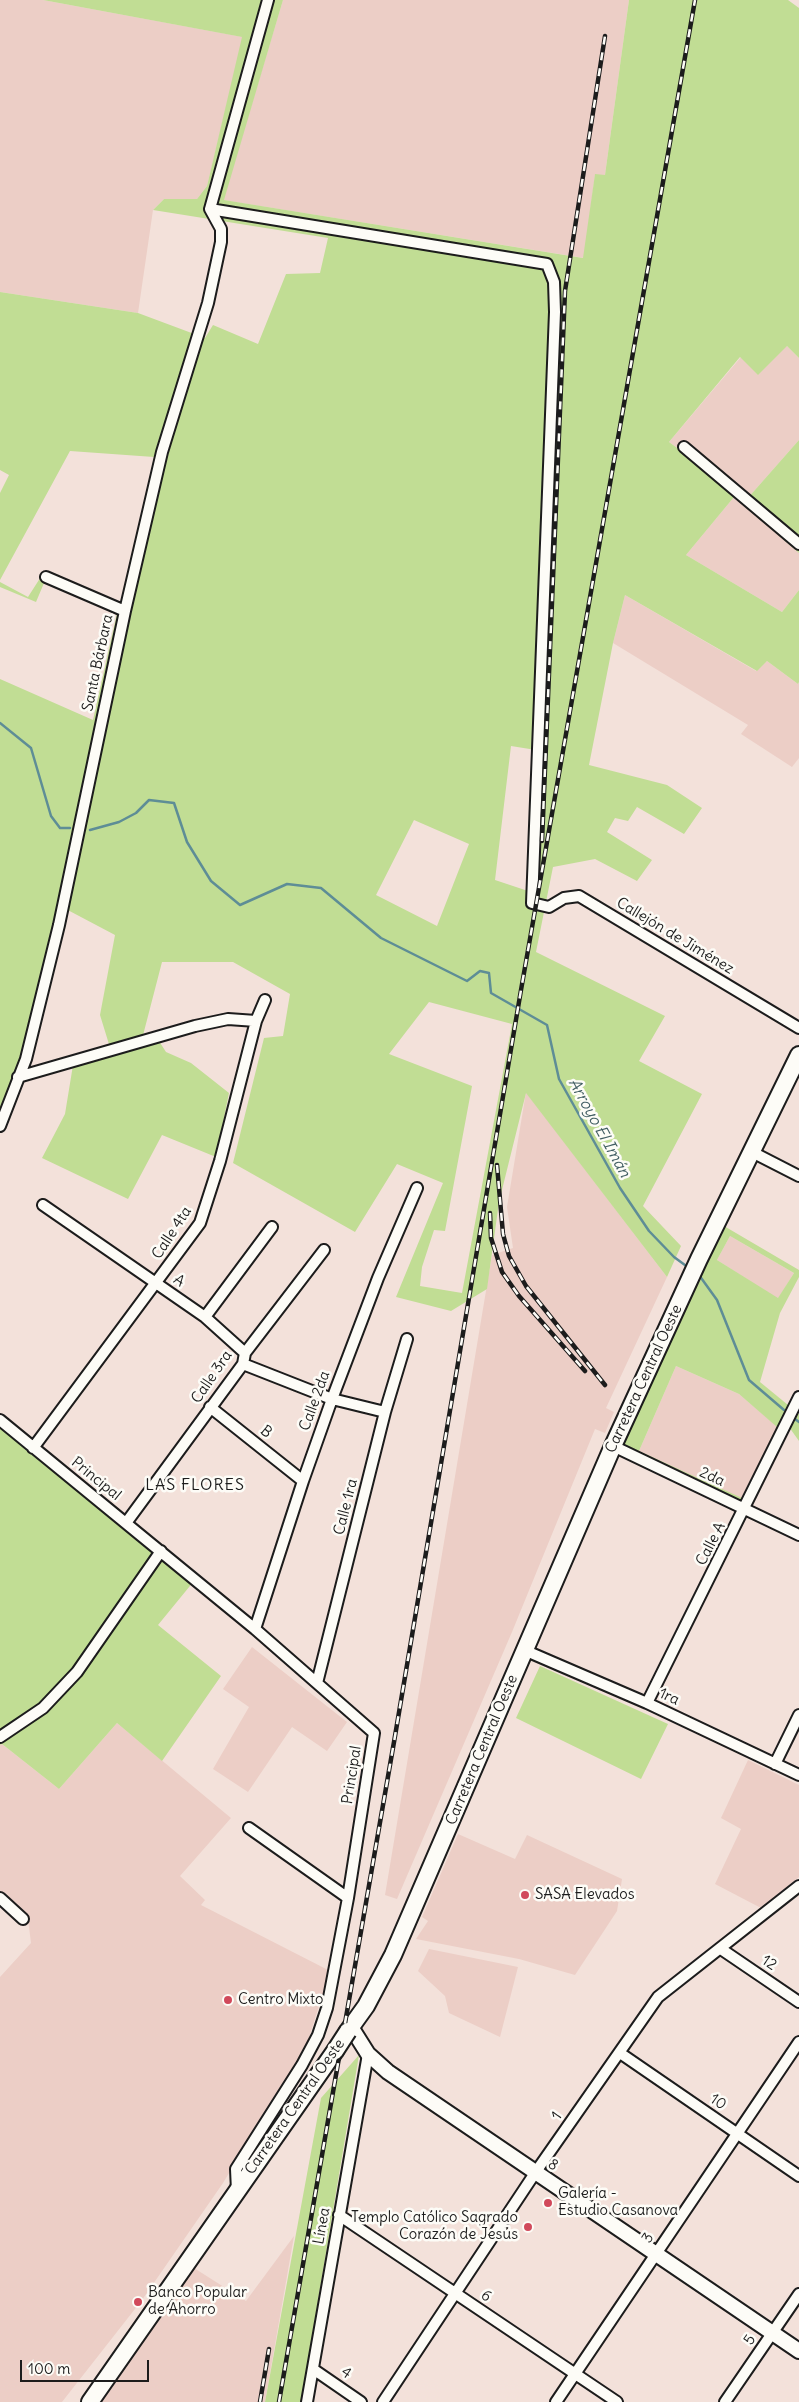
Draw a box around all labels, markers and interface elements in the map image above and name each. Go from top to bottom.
street label: Santa Bárbara [79,613,117,713]
street label: Callejón de Jiménez [613,894,737,978]
water label: Arroyo El Imán [564,1075,634,1181]
street label: Calle 4ta [148,1203,196,1263]
street label: A [170,1271,188,1291]
street label: Carretera Central Oeste [602,1302,686,1456]
street label: Calle 3ra [188,1347,236,1407]
street label: Calle 2da [296,1369,334,1433]
street label: B [257,1422,275,1442]
street label: Principal [68,1454,124,1504]
street label: 2da [697,1463,727,1491]
district label: LAS FLORES [144,1475,246,1495]
street label: Calle 1ra [330,1477,362,1537]
street label: Calle A [692,1519,730,1569]
street label: Carretera Central Oeste [442,1672,522,1828]
street label: 1ra [656,1685,682,1709]
street label: Principal [339,1745,365,1805]
place label: SASA Elevados [535,1886,635,1904]
marker: SASA Elevados [519,1889,531,1901]
street label: 12 [758,1952,780,1974]
place label: Centro Mixto [238,1991,323,2009]
marker: Centro Mixto [222,1994,234,2006]
street label: Carretera Central Oeste [241,2036,349,2178]
street label: 10 [706,2090,730,2114]
street label: 1 [548,2108,566,2124]
street label: 8 [544,2155,562,2175]
place label: Galería - Estudio Casanova [558,2185,678,2220]
marker: Galería - Estudio Casanova [542,2197,554,2209]
street label: Línea [310,2206,334,2246]
place label: Templo Católico Sagrado Corazón de Jesús [351,2209,518,2244]
marker: Templo Católico Sagrado Corazón de Jesús [522,2221,534,2233]
street label: 3 [638,2229,658,2247]
place label: Banco Popular de Ahorro [148,2284,247,2319]
street label: 6 [477,2286,495,2306]
marker: Banco Popular de Ahorro [132,2296,144,2308]
street label: 5 [740,2331,760,2349]
scale bar [22,2350,151,2382]
text: 100 m [28,2359,70,2378]
street label: 4 [337,2363,355,2383]

